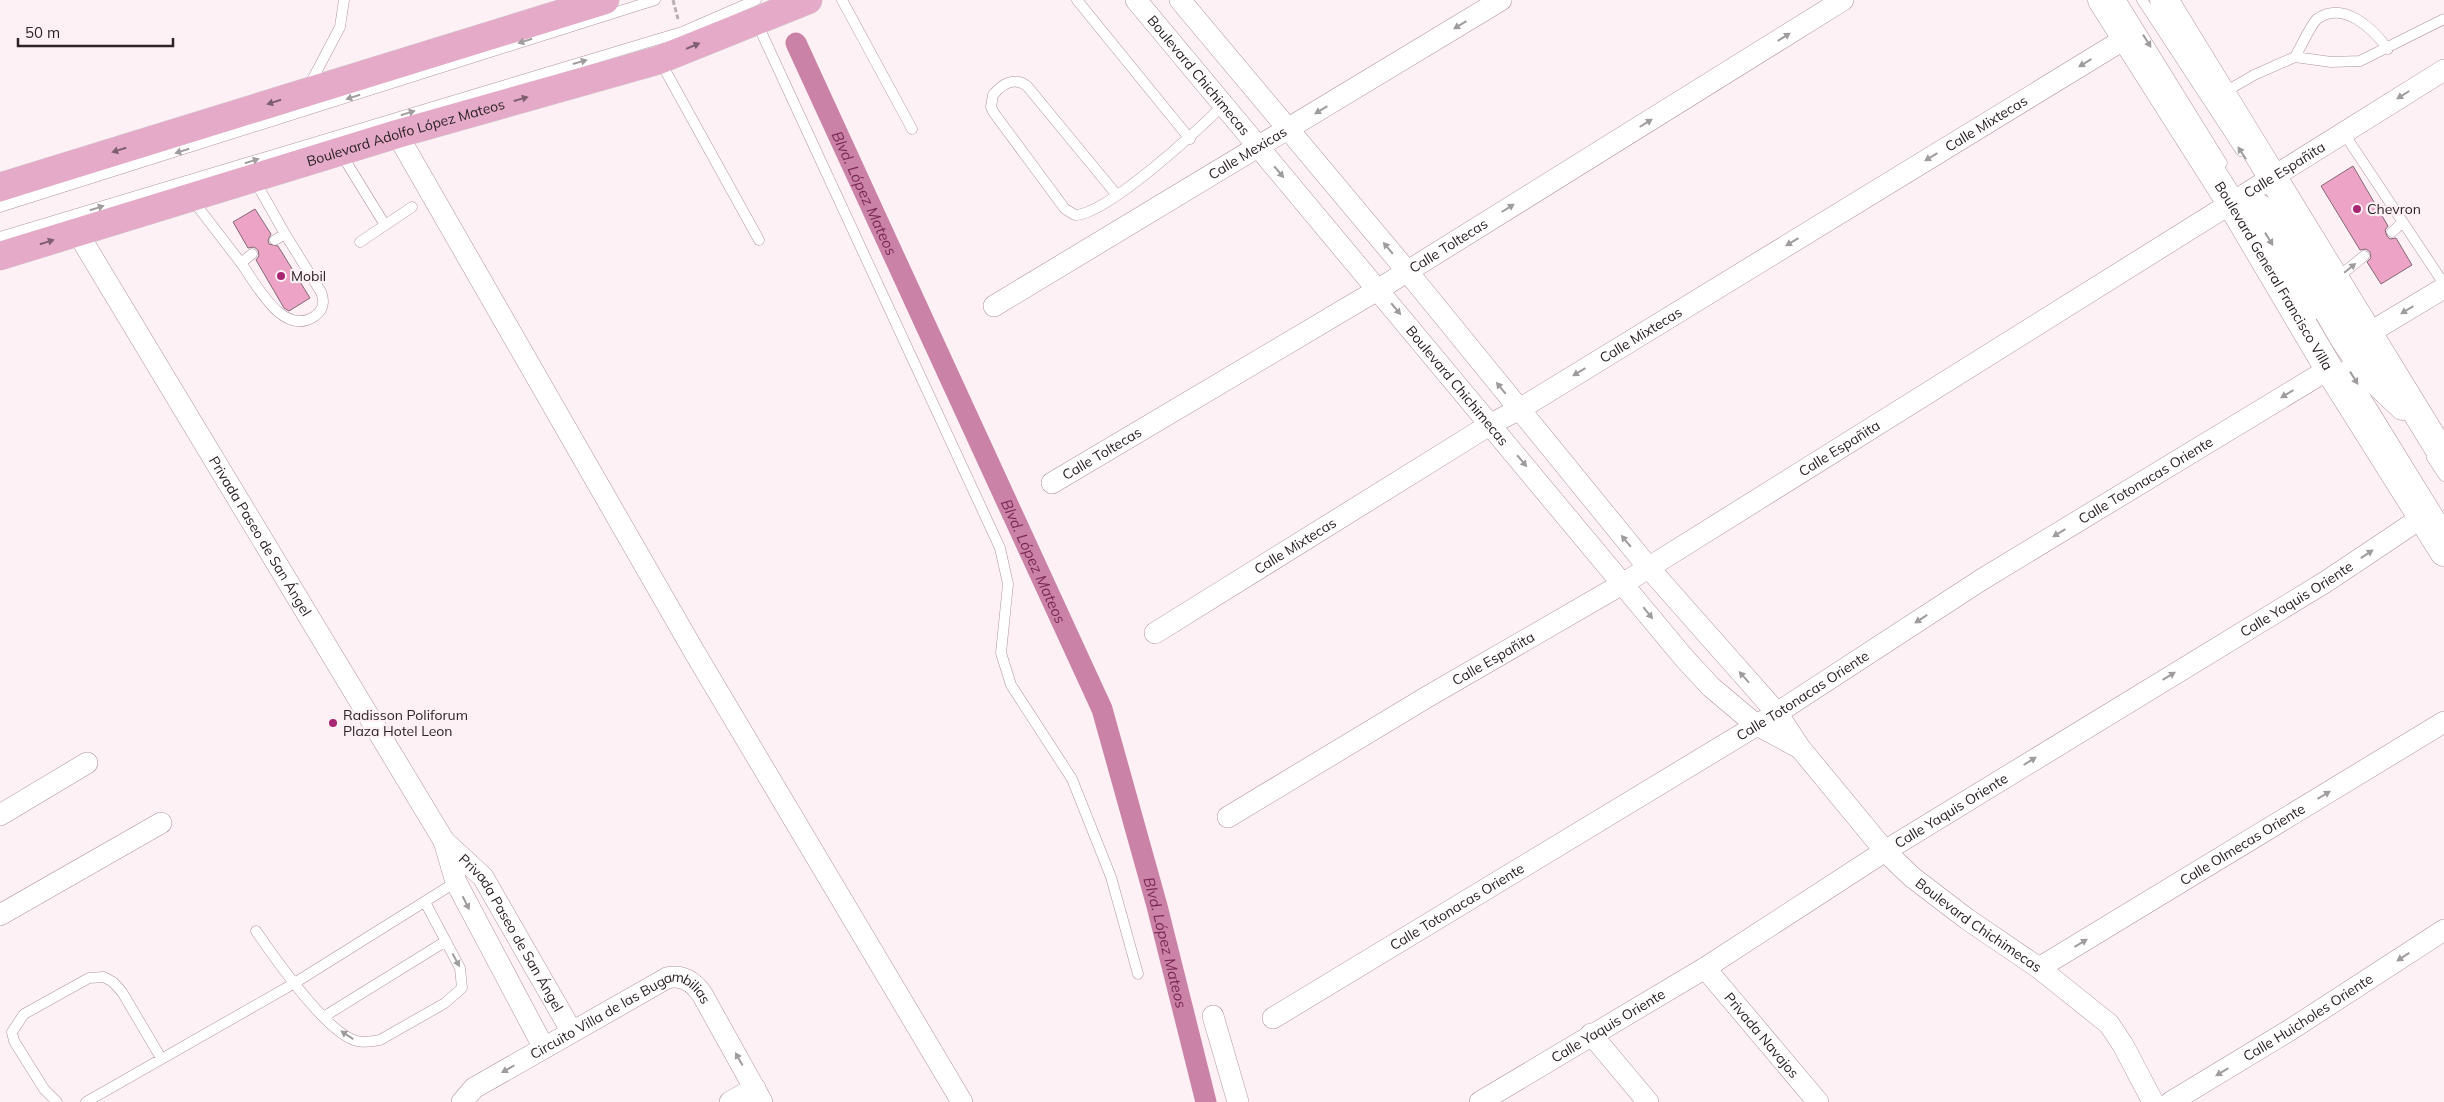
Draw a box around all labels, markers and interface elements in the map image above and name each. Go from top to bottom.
street label: Boulevard Chichimecas [1143,12,1254,139]
scale bar [18,15,172,47]
one-way arrow [1453,21,1466,30]
text: 50 m [25,23,60,42]
one-way arrow [1777,32,1790,41]
one-way arrow [2142,35,2151,48]
one-way arrow [517,38,532,45]
one-way arrow [685,42,700,50]
one-way arrow [573,57,588,65]
one-way arrow [2078,59,2091,68]
street label: Calle Mixtecas [1942,91,2031,156]
one-way arrow [2396,91,2409,100]
one-way arrow [346,93,361,101]
one-way arrow [513,94,528,102]
street label: Boulevard Adolfo López Mateos [304,95,507,170]
one-way arrow [266,98,281,106]
one-way arrow [1314,106,1328,115]
one-way arrow [400,109,415,117]
one-way arrow [1639,118,1652,127]
street label: Calle Mexicas [1205,122,1290,184]
water label: Blvd. López Mateos [828,128,902,258]
street label: Calle Españita [2240,138,2328,202]
one-way arrow [111,146,126,154]
one-way arrow [2237,146,2247,159]
one-way arrow [174,147,189,155]
one-way arrow [1925,153,1938,162]
one-way arrow [245,156,260,164]
one-way arrow [1273,166,1284,178]
street label: Boulevard General Francisco Villa [2211,178,2337,374]
place label: Chevron [2367,200,2421,218]
marker: Chevron [2351,203,2363,215]
one-way arrow [89,204,104,211]
one-way arrow [1501,204,1514,213]
street label: Calle Toltecas [1406,215,1491,277]
one-way arrow [2264,233,2273,246]
one-way arrow [39,237,54,245]
one-way arrow [1786,237,1799,246]
one-way arrow [1382,242,1393,255]
one-way arrow [2343,262,2356,273]
place label: Mobil [291,267,326,285]
marker: Mobil [275,270,287,282]
one-way arrow [1390,302,1401,315]
street label: Calle Mixtecas [1596,303,1685,367]
one-way arrow [2400,306,2413,315]
street label: Boulevard Chichimecas [1402,322,1513,450]
one-way arrow [1573,368,1586,377]
one-way arrow [2349,371,2358,384]
one-way arrow [1495,382,1506,395]
one-way arrow [2281,389,2294,398]
street label: Calle Españita [1795,416,1883,480]
street label: Calle Toltecas [1059,423,1145,484]
street label: Calle Totonacas Oriente [2075,433,2216,528]
street label: Privada Paseo de San Ángel [205,453,315,619]
one-way arrow [1516,455,1527,467]
water label: Blvd. López Mateos [997,496,1071,626]
street label: Calle Mixtecas [1251,514,1340,578]
one-way arrow [2052,528,2065,538]
one-way arrow [1621,534,1632,547]
one-way arrow [2360,549,2374,559]
street label: Calle Yaquis Oriente [2237,557,2356,641]
one-way arrow [1643,606,1654,619]
one-way arrow [1914,614,1927,624]
street label: Calle Españita [1449,628,1538,690]
street label: Calle Totonacas Oriente [1733,647,1872,745]
one-way arrow [1738,671,1750,683]
one-way arrow [2163,672,2176,681]
place label: Radisson Poliforum Plaza Hotel Leon [343,706,468,740]
marker: Radisson Poliforum Plaza Hotel Leon [327,717,339,729]
one-way arrow [2024,756,2037,766]
street label: Calle Yaquis Oriente [1891,769,2011,852]
one-way arrow [2318,790,2331,799]
street label: Calle Olmecas Oriente [2177,800,2308,889]
street label: Privada Paseo de San Ángel [455,850,567,1015]
street label: Calle Totonacas Oriente [1386,859,1527,954]
street label: Boulevard Chichimecas [1912,874,2045,976]
water label: Blvd. López Mateos [1140,875,1192,1010]
one-way arrow [462,896,470,910]
one-way arrow [2075,938,2088,947]
one-way arrow [2397,952,2410,961]
one-way arrow [452,953,460,967]
street label: Circuito Villa de las Bugambilias [527,967,715,1063]
street label: Calle Huicholes Oriente [2240,970,2376,1065]
street label: Calle Yaquis Oriente [1548,985,1668,1067]
street label: Privada Navajos [1721,989,1803,1082]
one-way arrow [340,1030,354,1040]
one-way arrow [734,1053,743,1066]
one-way arrow [501,1064,514,1073]
one-way arrow [2215,1067,2228,1076]

